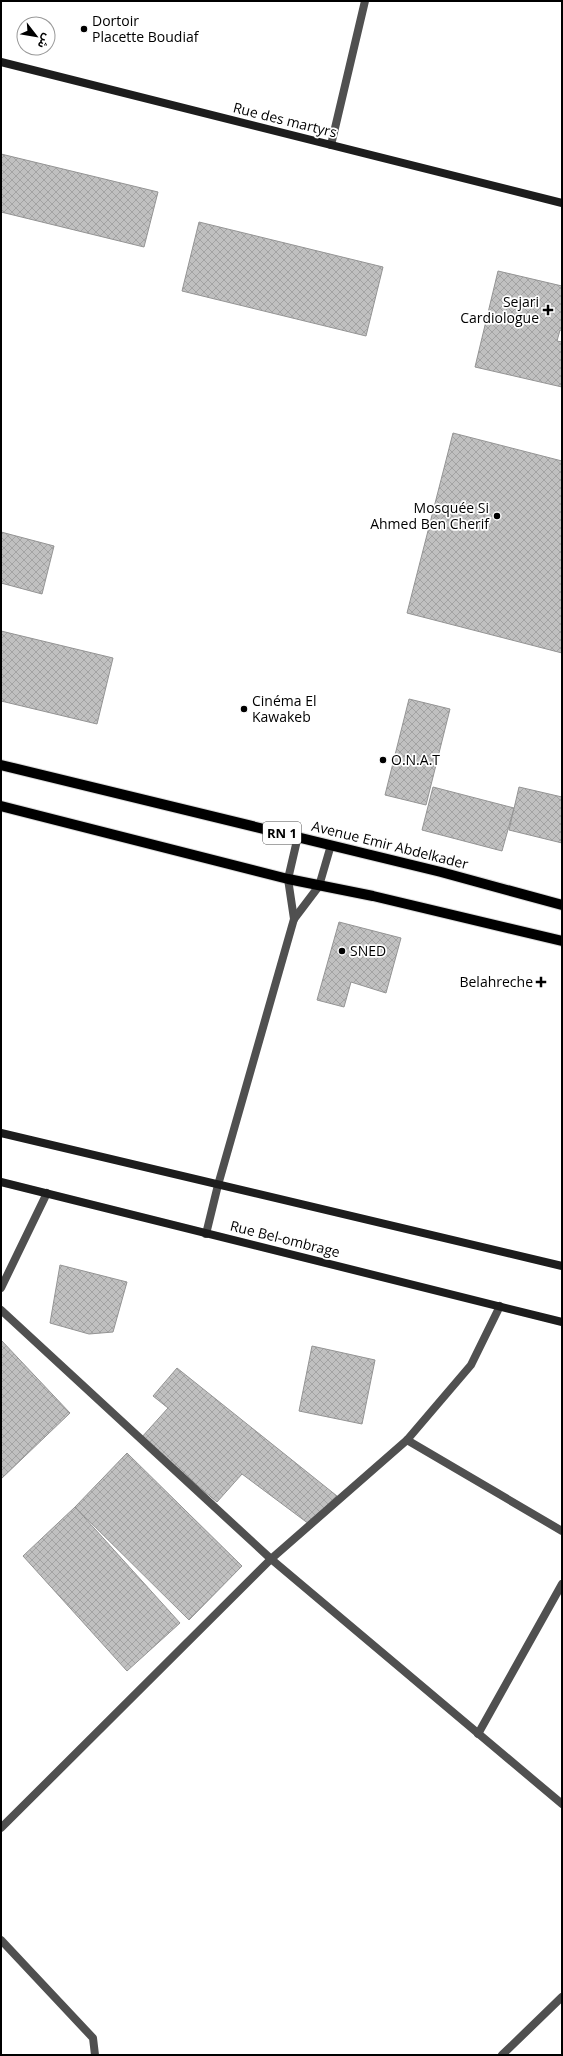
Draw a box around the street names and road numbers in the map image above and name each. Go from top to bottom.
street label: Rue des martyrs [231,97,339,142]
street label: Avenue Emir Abdelkader [310,816,471,873]
road number: RN 1 [263,822,301,844]
street label: Rue Bel-ombrage [228,1216,342,1261]

